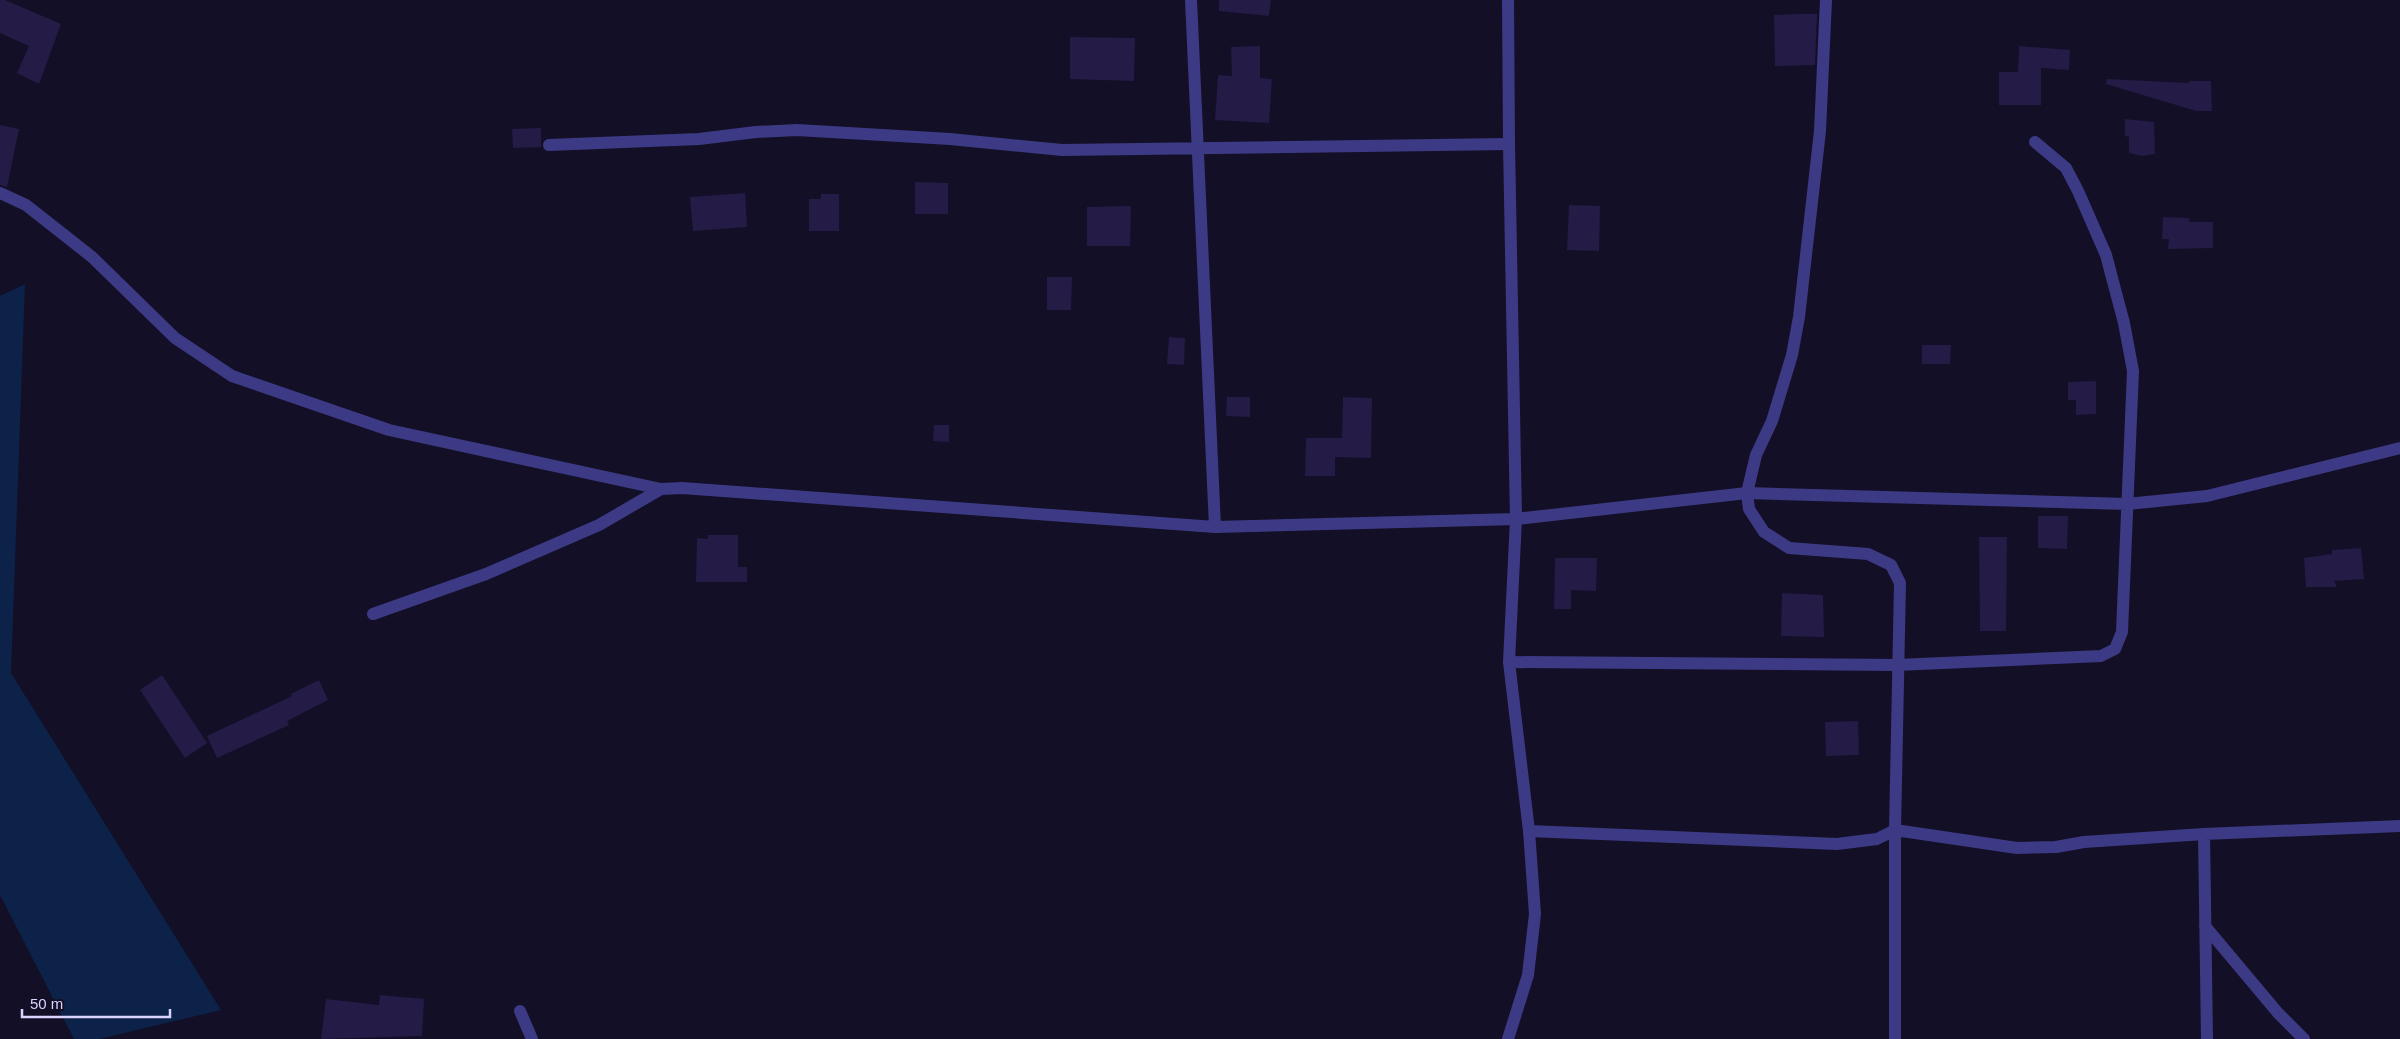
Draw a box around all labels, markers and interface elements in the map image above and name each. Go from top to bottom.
scale bar [22,986,170,1018]
text: 50 m [30,995,63,1012]

